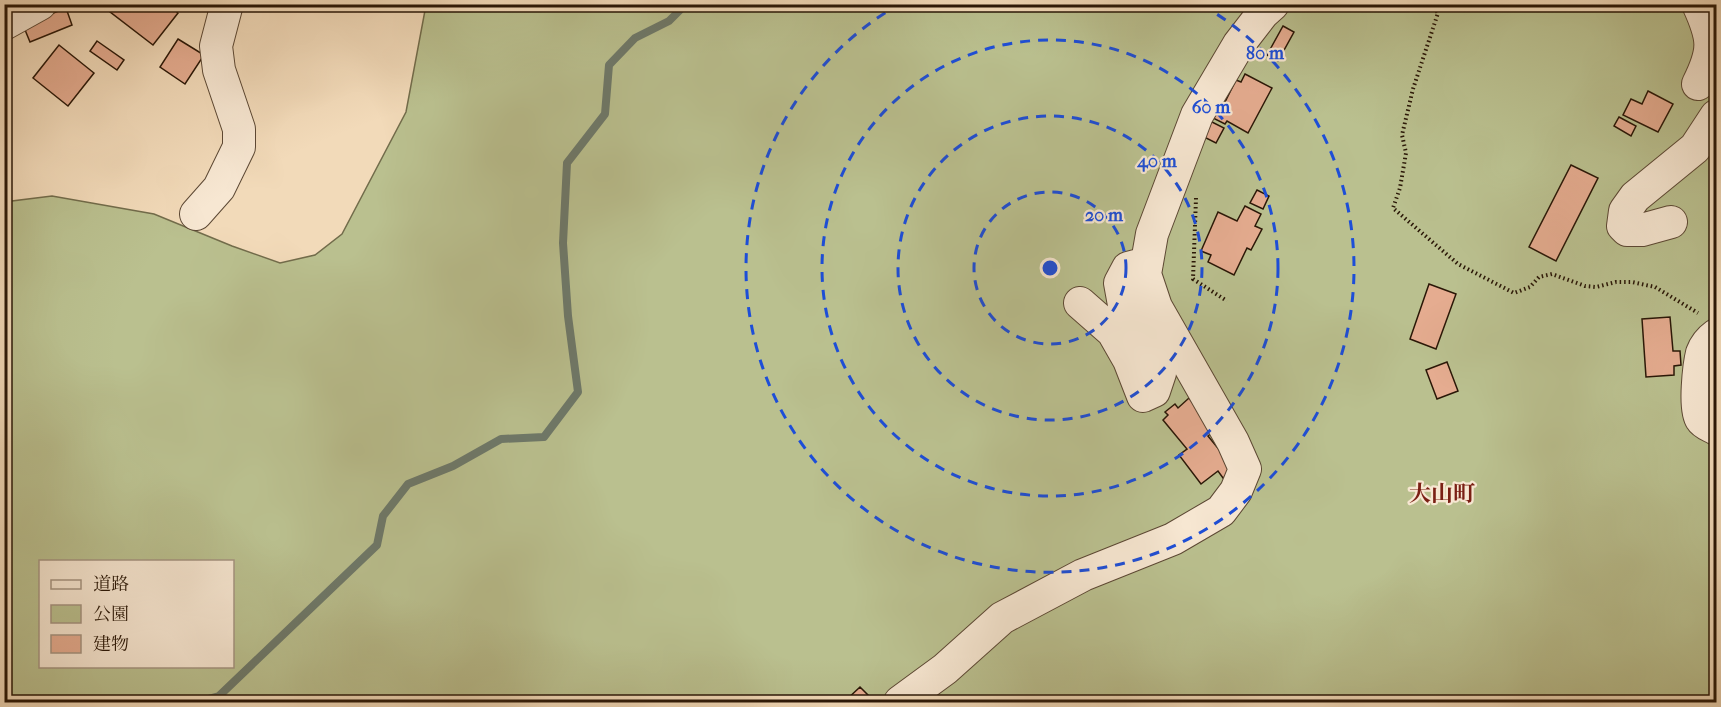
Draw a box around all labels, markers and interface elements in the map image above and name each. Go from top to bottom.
text: 80 m [1246,43,1285,64]
text: 60 m [1192,97,1231,118]
text: 40 m [1136,151,1178,172]
text: 20 m [1085,205,1124,226]
centre of rings [1040,258,1060,278]
district label: 大山町 [1409,481,1475,507]
legend [39,560,234,668]
text: 道路 [93,574,129,595]
text: 公園 [93,604,129,625]
text: 建物 [93,634,129,655]

